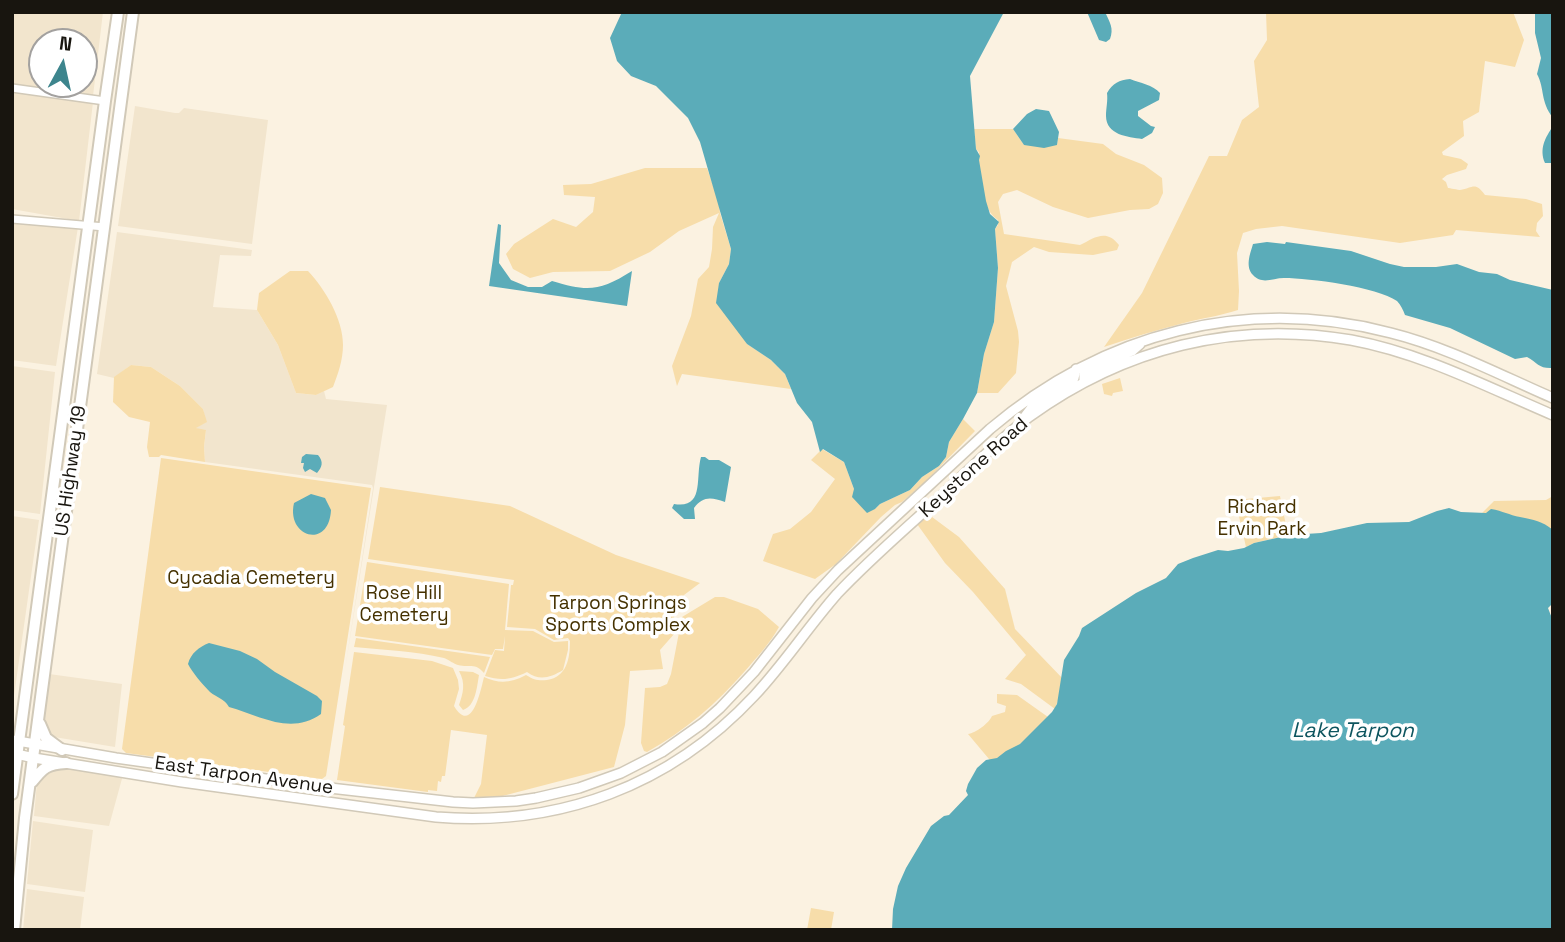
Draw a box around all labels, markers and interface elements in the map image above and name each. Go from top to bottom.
north arrow [28,28,98,98]
text: N [58,30,74,57]
street label: US Highway 19 [51,404,91,538]
street label: Keystone Road [915,413,1033,523]
park label: Richard Ervin Park [1218,497,1306,541]
park label: Cycadia Cemetery [167,568,335,590]
park label: Rose Hill Cemetery [359,583,449,627]
park label: Tarpon Springs Sports Complex [545,593,691,637]
water label: Lake Tarpon [1292,718,1414,744]
street label: East Tarpon Avenue [153,752,335,800]

